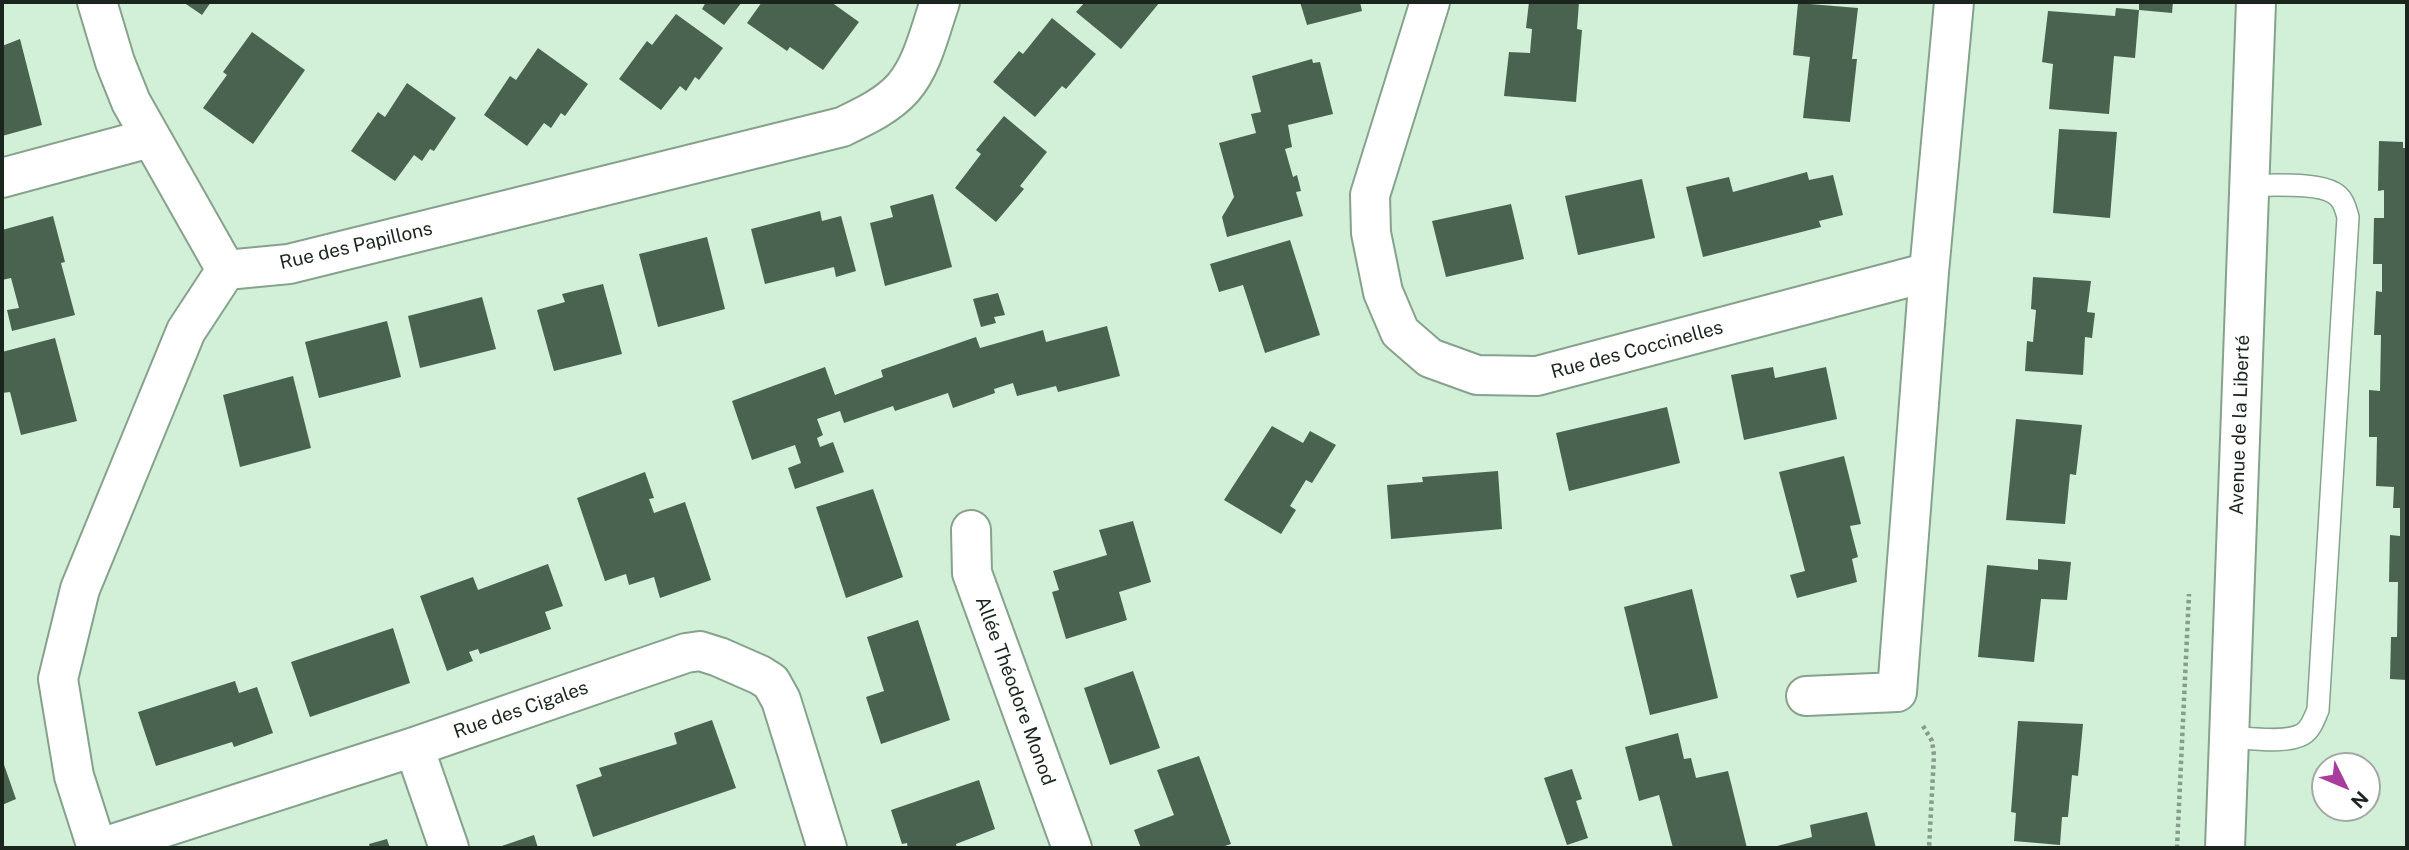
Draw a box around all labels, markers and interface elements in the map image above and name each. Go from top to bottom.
street label: Rue des Papillons [277,217,435,275]
street label: Rue des Coccinelles [1548,316,1726,384]
street label: Avenue de la Liberté [2225,334,2255,516]
street label: Allée Théodore Monod [970,593,1060,789]
street label: Rue des Cigales [451,676,591,744]
north arrow [2311,752,2381,822]
text: N [2347,787,2373,813]

